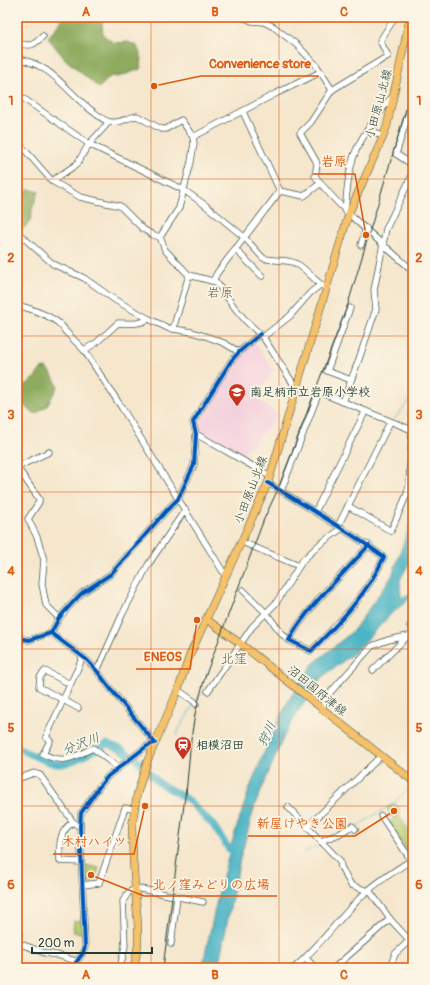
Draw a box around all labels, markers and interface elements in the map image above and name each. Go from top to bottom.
text: A [82,4,91,20]
text: B [211,4,219,20]
text: C [340,4,348,20]
callout: Convenience store [201,51,319,76]
text: Convenience store [209,56,312,72]
street label: 小田原山北線 [362,67,396,141]
text: 1 [8,93,14,109]
text: 1 [416,93,422,109]
callout: 岩原 [313,149,355,174]
text: 岩原 [321,154,347,170]
text: 2 [7,250,15,266]
text: 2 [415,250,423,266]
district label: 岩原 [207,285,233,301]
school or university icon: 南足柄市立岩原小学校 [227,382,247,407]
place label: 南足柄市立岩原小学校 [250,385,370,400]
text: 3 [7,407,15,423]
text: 3 [415,407,423,423]
street label: 小田原山北線 [231,454,271,526]
text: 4 [7,563,15,579]
text: 4 [415,563,423,579]
callout: ENEOS [136,644,190,669]
text: ENEOS [144,649,183,665]
district label: 北窪 [221,651,247,667]
street label: 沼田国府津線 [284,663,350,719]
water label: 狩川 [254,719,280,749]
text: 5 [7,720,15,736]
text: 5 [415,720,423,736]
water label: 分沢川 [60,730,102,758]
station icon: 相模沼田 [173,735,193,760]
place label: 相模沼田 [196,738,244,753]
callout: 新屋けやき公園 [248,811,355,836]
text: 新屋けやき公園 [256,816,348,832]
callout: 木村ハイツ [53,829,134,854]
text: 木村ハイツ [61,834,127,850]
callout: 北ノ窪みどりの広場 [144,871,277,896]
text: 6 [7,877,15,893]
text: 北ノ窪みどりの広場 [152,877,270,893]
text: 6 [415,877,423,893]
scale bar [32,929,152,955]
text: 200 m [38,936,75,951]
text: A [82,967,91,983]
text: B [211,967,219,983]
text: C [340,967,348,983]

